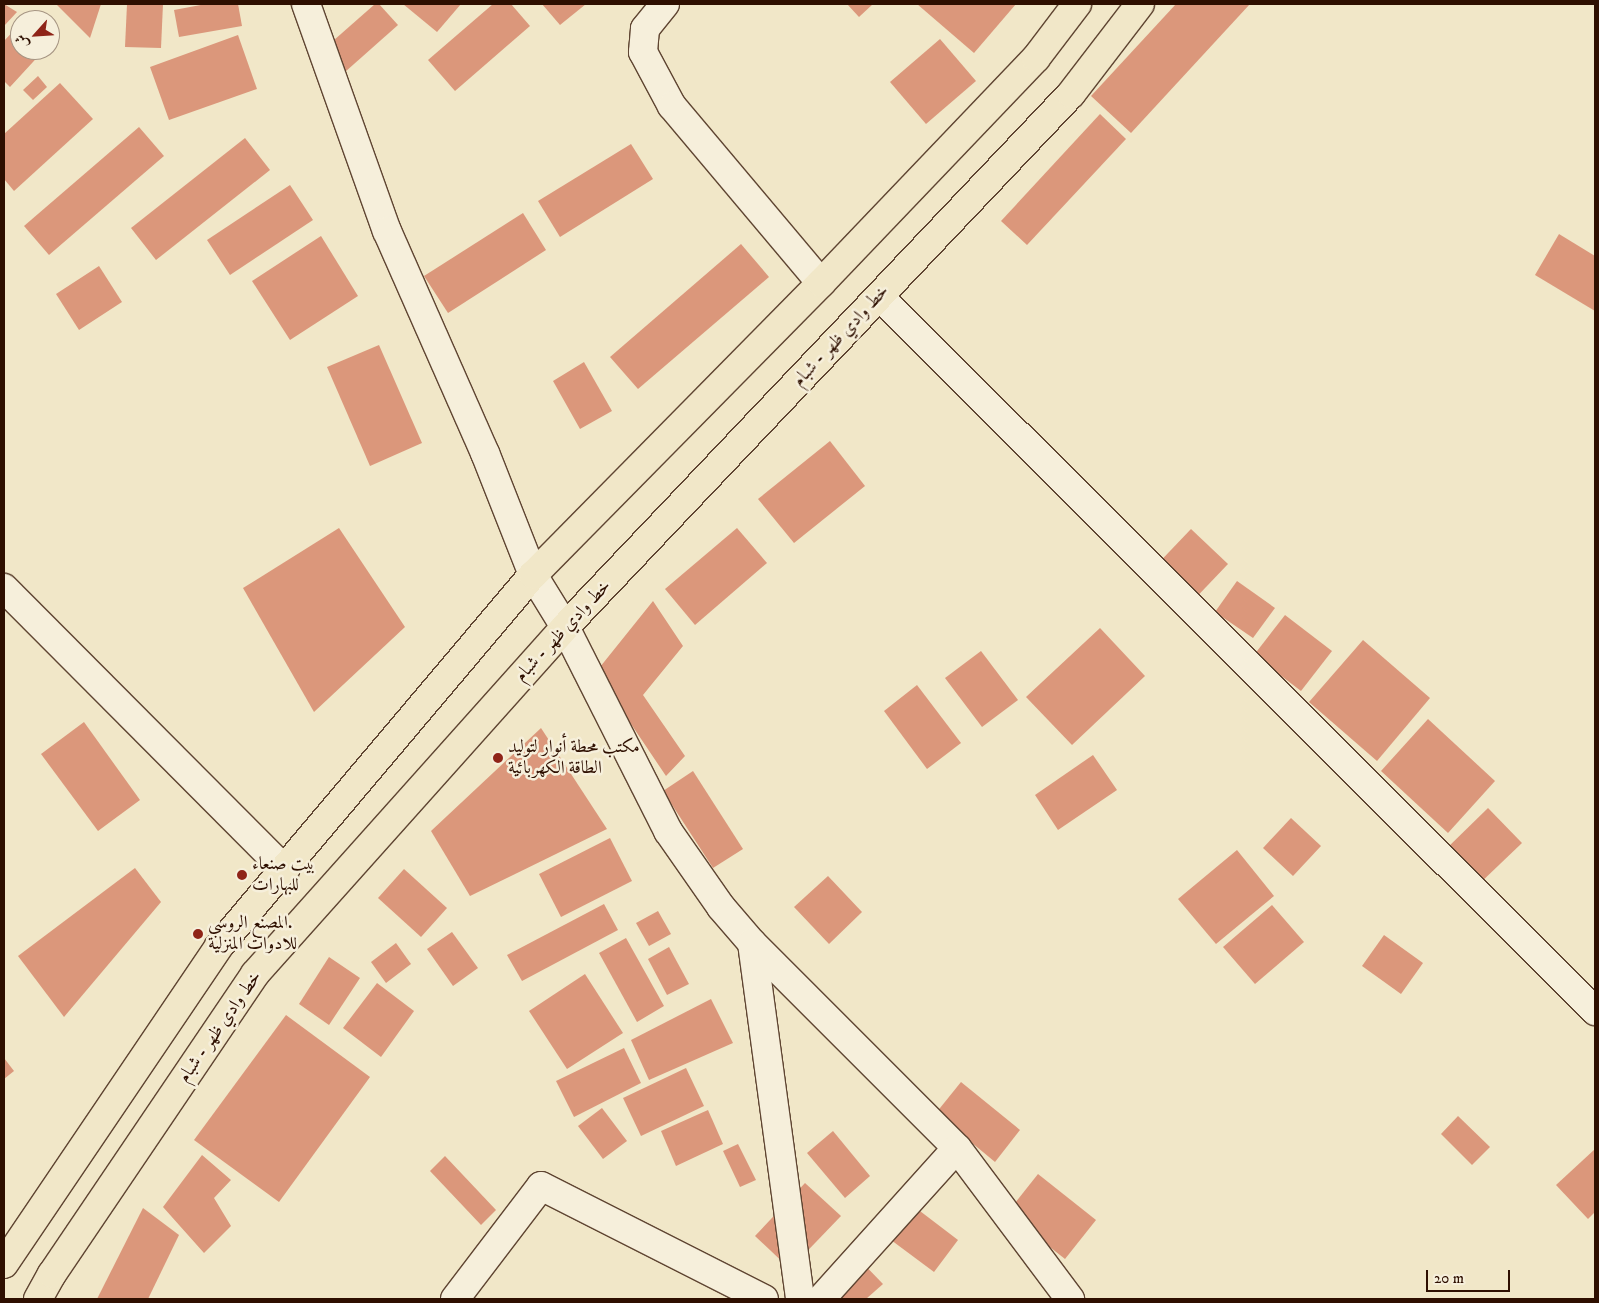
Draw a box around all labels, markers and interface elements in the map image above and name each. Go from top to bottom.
north arrow [10,10,60,60]
text: ش [11,31,34,51]
street label: خط وادي ظهر - شبام [788,281,894,391]
street label: خط وادي ظهر - شبام [510,576,616,686]
place label: مكتب محطة أنوار لتوليد الطاقة الكهربائية [508,737,640,780]
marker: مكتب محطة أنوار لتوليد الطاقة الكهربائية [492,752,504,764]
place label: بيت صنعاء للبهارات [252,854,315,896]
marker: بيت صنعاء للبهارات [236,869,248,881]
place label: المصنع الروسي. للادوات المنزلية [208,913,297,956]
marker: المصنع الروسي. للادوات المنزلية [192,928,204,940]
street label: خط وادي ظهر - شبام [174,967,266,1087]
scale bar [1429,1260,1513,1292]
text: 20 m [1434,1269,1464,1288]

